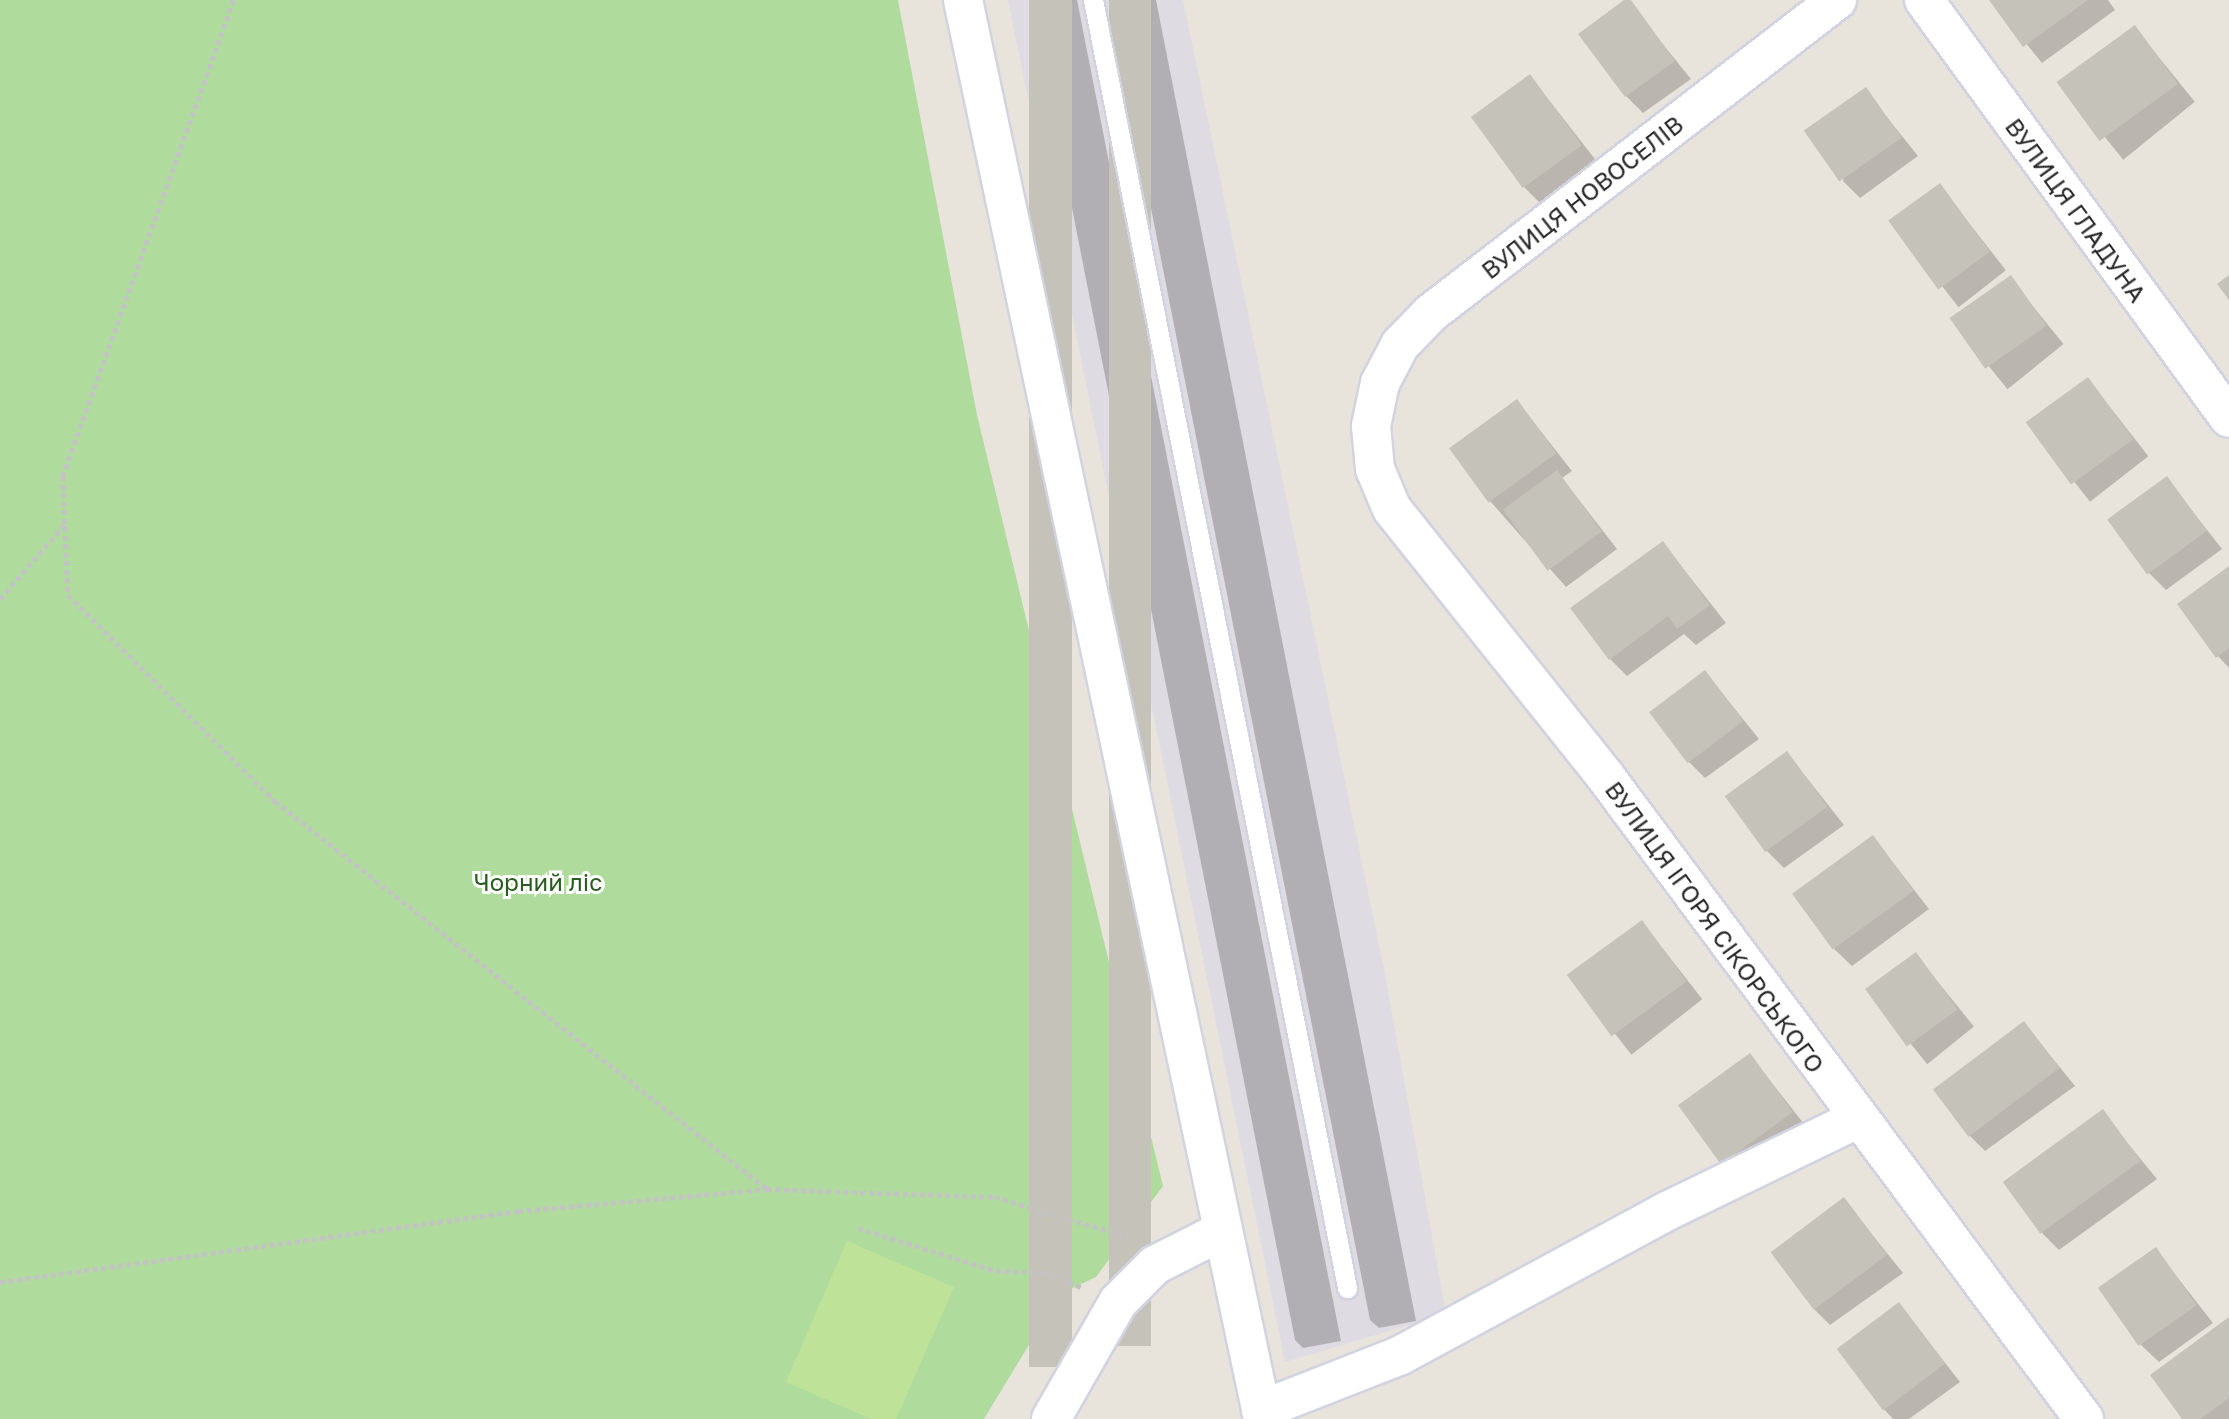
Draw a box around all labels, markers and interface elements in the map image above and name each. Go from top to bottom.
street label: ВУЛИЦЯ НОВОСЕЛІВ [1476,109,1688,285]
street label: ВУЛИЦЯ ГЛАДУНА [2000,113,2152,307]
street label: ВУЛИЦЯ ІГОРЯ СІКОРСЬКОГО [1600,776,1830,1078]
park label: Чорний ліс [474,868,602,896]

